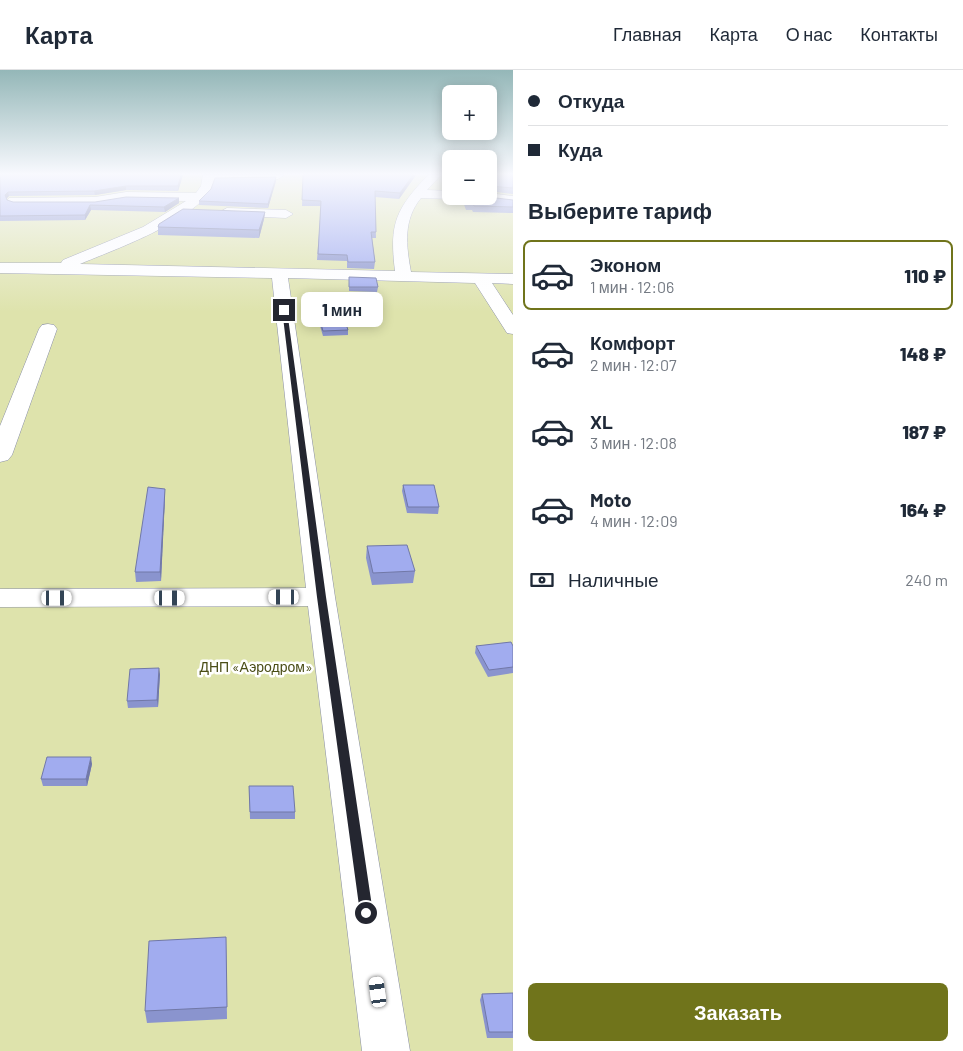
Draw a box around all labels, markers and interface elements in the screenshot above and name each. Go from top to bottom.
text: Карта [25,20,93,49]
text: Главная [613,23,682,45]
text: Карта [710,23,758,45]
text: О нас [786,23,832,45]
text: Контакты [860,23,938,45]
map controls [442,85,497,205]
button: + [442,85,497,140]
text: Откуда [558,89,624,112]
text: Куда [558,138,602,161]
button: − [442,150,497,205]
text: Выберите тариф [528,197,712,223]
icon: car [530,253,575,298]
text: Эконом [590,253,661,276]
text: 110 ₽ [904,264,946,287]
text: 1 мин · 12:06 [590,277,674,296]
callout: 1 мин [302,292,384,328]
route end [273,299,295,321]
text: 1 мин [322,300,362,319]
icon: car [530,331,575,376]
text: Комфорт [590,331,675,354]
text: 148 ₽ [900,342,946,365]
text: 2 мин · 12:07 [590,355,677,374]
icon: car [530,409,575,454]
text: XL [590,410,613,433]
text: 187 ₽ [902,420,946,443]
text: 3 мин · 12:08 [590,433,677,452]
icon: car [530,487,575,532]
text: Moto [590,488,632,511]
text: 164 ₽ [900,498,946,521]
text: 4 мин · 12:09 [590,511,678,530]
icon: cash [528,566,556,594]
text: Наличные [568,568,659,591]
text: 240 m [905,570,948,589]
car [269,590,299,605]
car [42,591,72,606]
car [155,591,185,606]
park label: ДНП «Аэродром» [200,658,313,675]
route start [355,902,377,924]
car [368,976,387,1008]
button: Заказать [528,983,948,1041]

